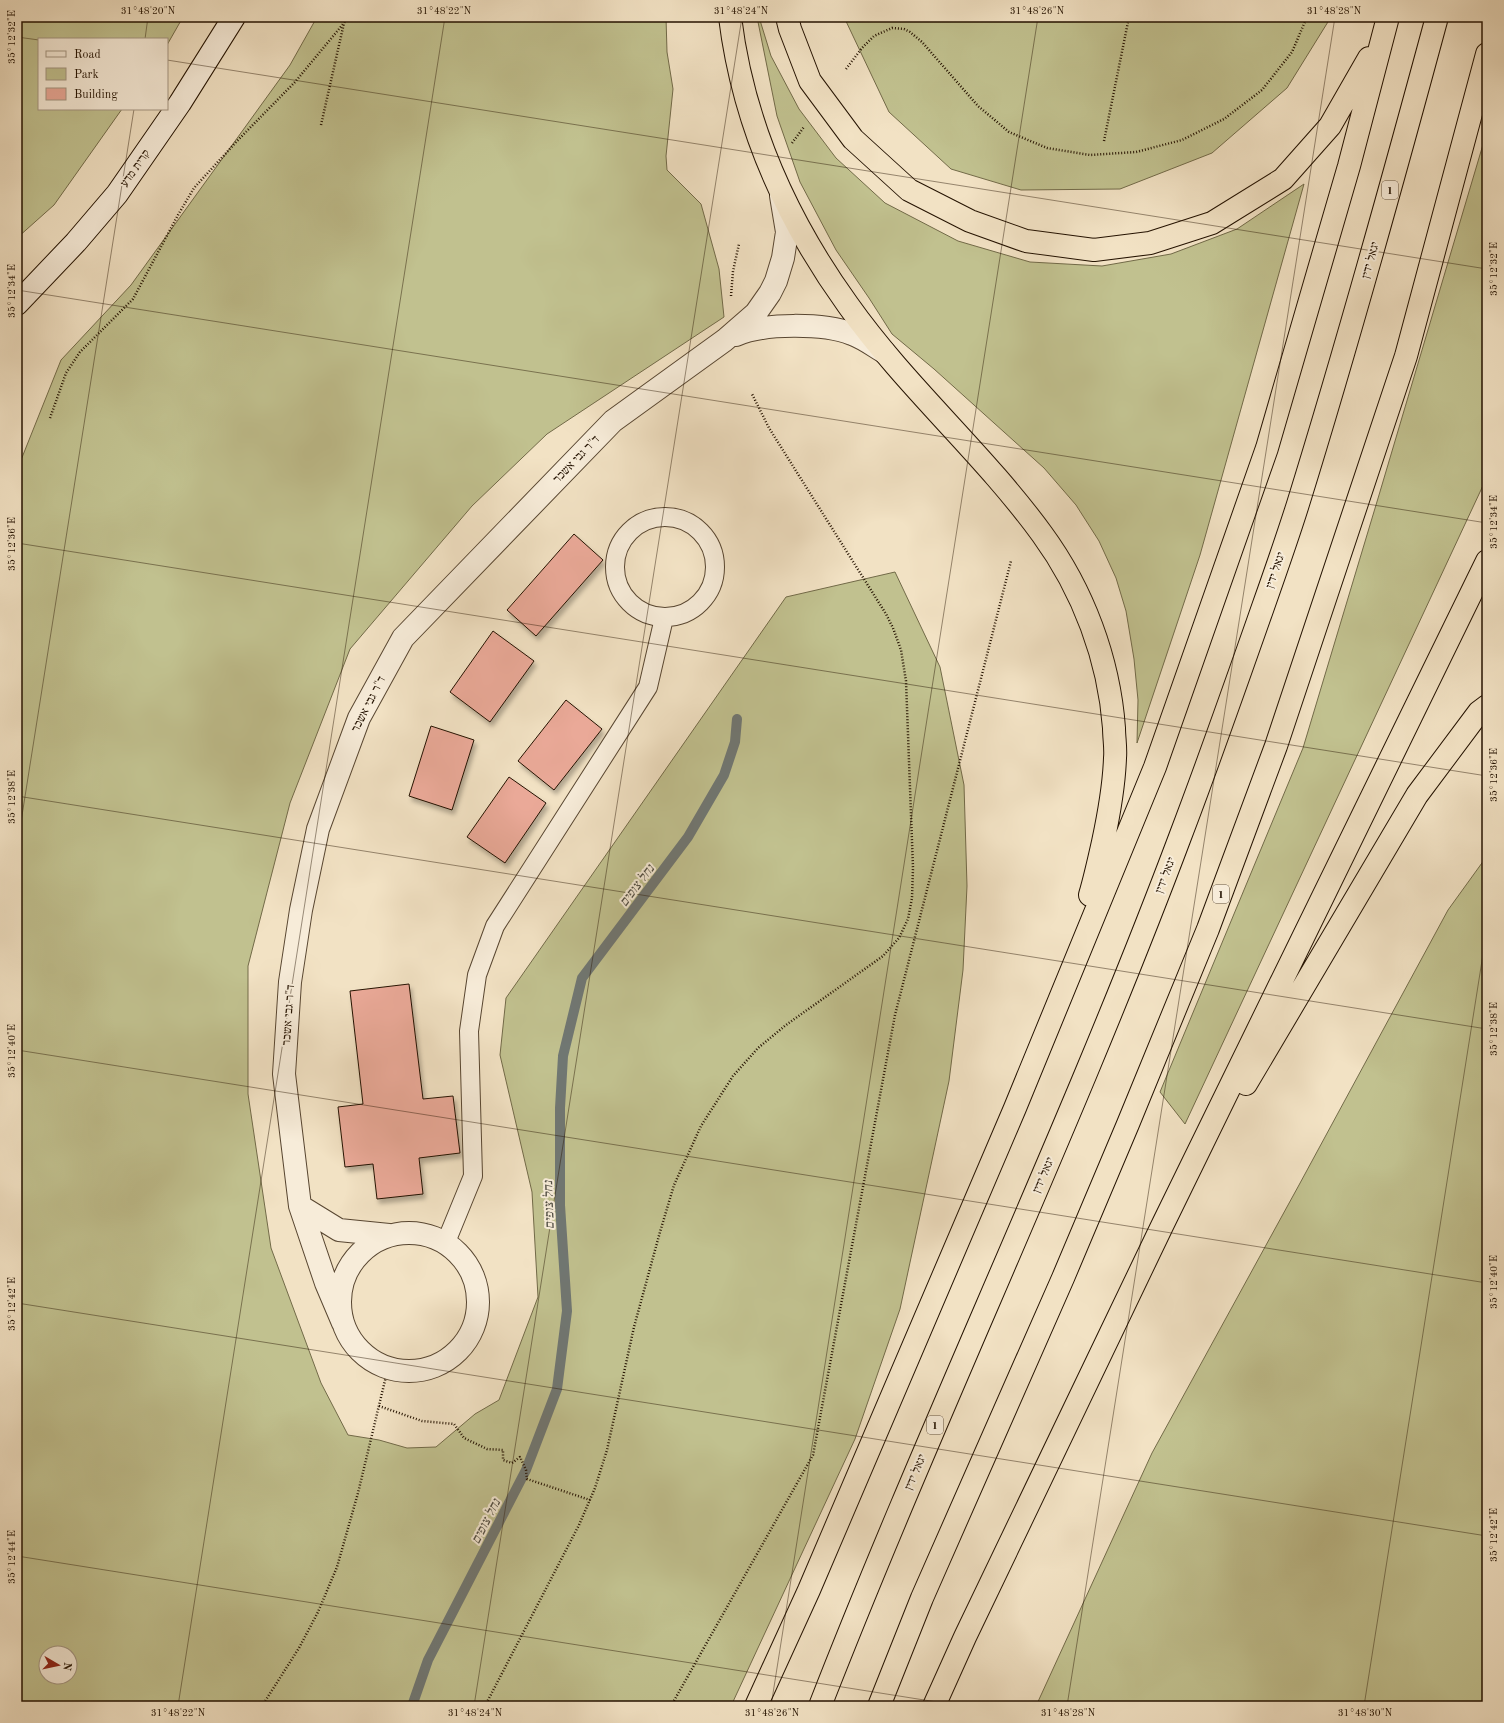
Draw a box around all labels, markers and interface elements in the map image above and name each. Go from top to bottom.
text: 31°48'20"N [121,6,176,16]
text: 31°48'22"N [417,6,472,16]
text: 31°48'24"N [714,6,769,16]
text: 31°48'26"N [1010,6,1065,16]
text: 31°48'28"N [1307,6,1362,16]
text: 35°12'32"E [7,10,17,64]
legend [38,38,168,110]
text: Road [74,49,101,61]
text: Park [74,69,99,81]
text: Building [74,89,118,101]
street label: קרית מדע [119,148,153,189]
road number: 1 [1382,181,1398,199]
street label: יגאל ידין [1358,240,1382,280]
text: 35°12'32"E [1489,242,1499,296]
text: 35°12'34"E [7,264,17,318]
street label: ד"ר גבי אשכר [551,434,602,486]
text: 35°12'34"E [1489,495,1499,549]
text: 35°12'36"E [7,517,17,571]
street label: יגאל ידין [1262,550,1288,590]
street label: ד"ר גבי אשכר [350,675,388,734]
text: 35°12'36"E [1489,748,1499,802]
text: 35°12'38"E [7,770,17,824]
street label: יגאל ידין [1152,855,1178,895]
water label: נחל צופים [617,861,658,909]
road number: 1 [1213,885,1229,903]
street label: ד"ר גבי אשכר [281,984,297,1046]
text: 35°12'38"E [1489,1002,1499,1056]
text: 35°12'40"E [7,1024,17,1078]
street label: יגאל ידין [1029,1155,1057,1195]
water label: נחל צופים [541,1179,557,1229]
text: 35°12'40"E [1489,1255,1499,1309]
text: 35°12'42"E [7,1277,17,1331]
road number: 1 [927,1416,943,1434]
street label: יגאל ידין [901,1452,929,1492]
water label: נחל צופים [469,1495,504,1546]
text: 35°12'42"E [1489,1508,1499,1562]
text: 35°12'44"E [7,1530,17,1584]
north arrow [38,1645,78,1685]
text: N [60,1661,72,1672]
text: 31°48'22"N [151,1708,206,1718]
text: 31°48'24"N [448,1708,503,1718]
text: 31°48'26"N [745,1708,800,1718]
text: 31°48'28"N [1041,1708,1096,1718]
text: 31°48'30"N [1338,1708,1393,1718]

